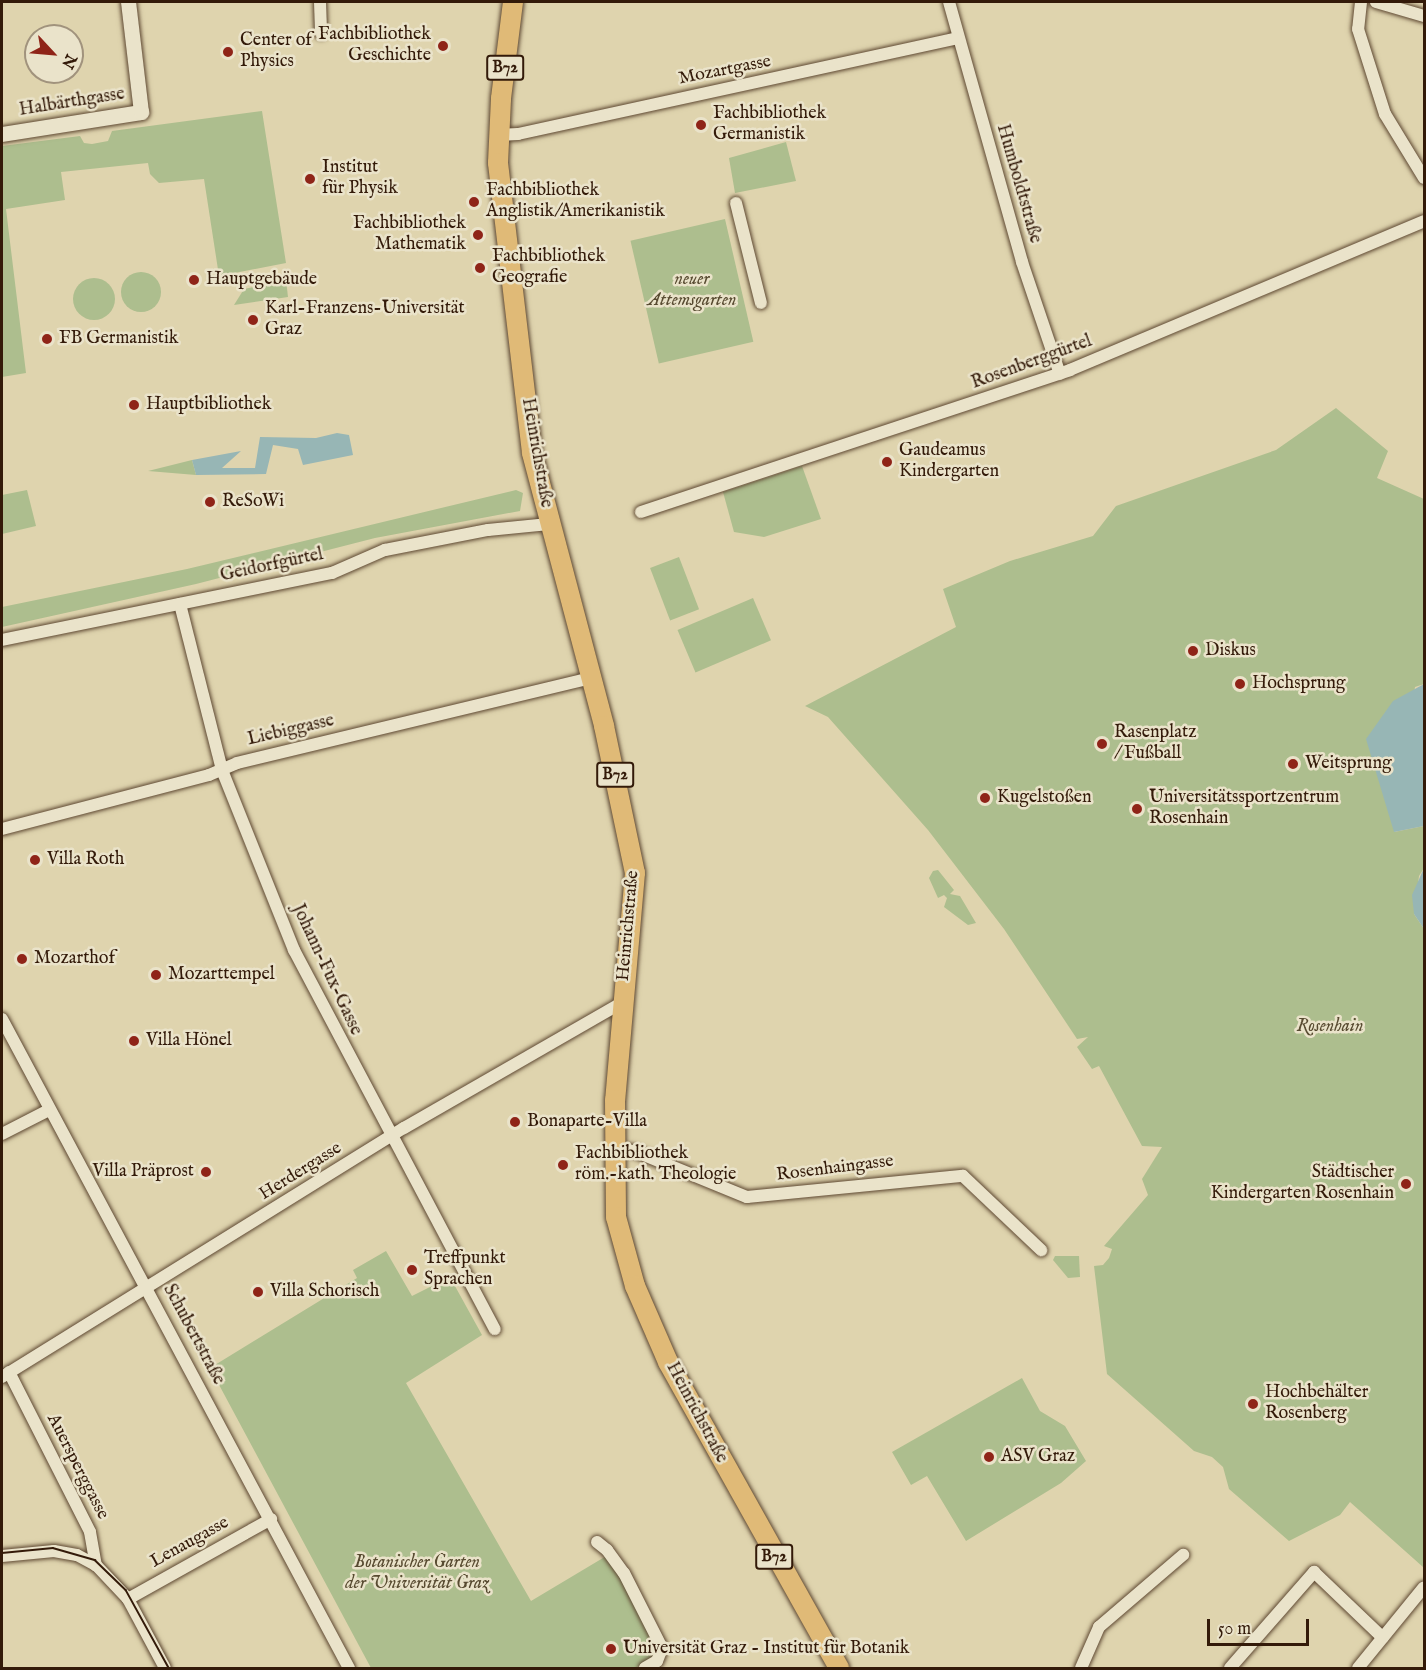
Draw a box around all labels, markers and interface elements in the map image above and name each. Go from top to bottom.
north arrow [24,24,84,84]
place label: Fachbibliothek Geschichte [318,25,431,68]
place label: Center of Physics [240,31,312,74]
marker: Fachbibliothek Geschichte [436,39,450,53]
marker: Center of Physics [221,45,235,59]
text: N [56,50,80,72]
street label: Mozartgasse [677,51,773,91]
road number: B72 [486,55,524,81]
street label: Halbärthgasse [18,84,126,122]
place label: Fachbibliothek Germanistik [713,104,826,146]
marker: Fachbibliothek Germanistik [694,118,708,132]
street label: Humboldtstraße [991,122,1045,246]
place label: Institut für Physik [322,158,398,201]
marker: Institut für Physik [303,172,317,186]
place label: Fachbibliothek Anglistik/Amerikanistik [486,181,665,224]
marker: Fachbibliothek Anglistik/Amerikanistik [467,195,481,209]
place label: Fachbibliothek Mathematik [353,214,466,256]
marker: Fachbibliothek Mathematik [471,228,485,242]
place label: Fachbibliothek Geografie [492,247,605,290]
marker: Fachbibliothek Geografie [473,261,487,275]
place label: Hauptgebäude [206,269,317,291]
park label: neuer Attemsgarten [648,270,736,312]
marker: Hauptgebäude [187,273,201,287]
place label: Karl-Franzens-Universität Graz [265,299,465,342]
marker: Karl-Franzens-Universität Graz [246,313,260,327]
place label: FB Germanistik [59,328,178,350]
street label: Rosenberggürtel [969,331,1095,395]
marker: FB Germanistik [40,332,54,346]
place label: Hauptbibliothek [146,394,271,416]
street label: Heinrichstraße [516,396,556,510]
marker: Hauptbibliothek [127,398,141,412]
place label: Gaudeamus Kindergarten [899,441,999,484]
marker: Gaudeamus Kindergarten [880,455,894,469]
place label: ReSoWi [222,491,284,513]
marker: ReSoWi [203,495,217,509]
street label: Geidorfgürtel [219,545,325,587]
place label: Diskus [1205,640,1256,662]
marker: Diskus [1186,644,1200,658]
place label: Hochsprung [1252,673,1345,695]
marker: Hochsprung [1233,677,1247,691]
street label: Liebiggasse [246,711,336,751]
place label: Rasenplatz / Fußball [1114,723,1196,766]
marker: Rasenplatz / Fußball [1095,737,1109,751]
place label: Weitsprung [1305,753,1392,775]
marker: Weitsprung [1286,757,1300,771]
road number: B72 [596,762,634,788]
place label: Kugelstoßen [997,787,1092,809]
place label: Universitätssportzentrum Rosenhain [1149,788,1339,830]
marker: Kugelstoßen [978,791,992,805]
marker: Universitätssportzentrum Rosenhain [1130,802,1144,816]
place label: Villa Roth [47,849,124,871]
marker: Villa Roth [28,853,42,867]
street label: Heinrichstraße [613,870,645,982]
street label: Johann-Fux-Gasse [286,901,366,1039]
place label: Mozarthof [34,948,115,970]
marker: Mozarthof [15,952,29,966]
place label: Mozarttempel [168,964,275,986]
marker: Mozarttempel [149,968,163,982]
park label: Rosenhain [1297,1016,1363,1038]
place label: Villa Hönel [146,1030,232,1052]
marker: Villa Hönel [127,1034,141,1048]
place label: Bonaparte-Villa [527,1111,647,1133]
marker: Bonaparte-Villa [508,1115,522,1129]
street label: Herdergasse [256,1138,346,1206]
place label: Fachbibliothek röm.-kath. Theologie [575,1144,736,1186]
street label: Rosenhaingasse [775,1151,895,1187]
marker: Fachbibliothek röm.-kath. Theologie [556,1158,570,1172]
place label: Villa Präprost [93,1161,194,1183]
place label: Städtischer Kindergarten Rosenhain [1211,1163,1394,1206]
marker: Villa Präprost [199,1165,213,1179]
marker: Städtischer Kindergarten Rosenhain [1399,1177,1413,1191]
place label: Treffpunkt Sprachen [424,1249,506,1292]
marker: Treffpunkt Sprachen [405,1263,419,1277]
street label: Schubertstraße [157,1281,229,1389]
place label: Villa Schorisch [270,1281,379,1303]
marker: Villa Schorisch [251,1285,265,1299]
street label: Heinrichstraße [660,1359,732,1467]
place label: Hochbehälter Rosenberg [1265,1383,1368,1426]
marker: Hochbehälter Rosenberg [1246,1397,1260,1411]
street label: Auersperggasse [41,1411,113,1523]
place label: ASV Graz [1001,1446,1075,1468]
marker: ASV Graz [982,1450,996,1464]
street label: Lenaugasse [147,1513,233,1573]
road number: B72 [754,1544,794,1570]
park label: Botanischer Garten der Universität Graz [345,1553,489,1596]
scale bar [1210,1607,1312,1645]
text: 50 m [1218,1618,1251,1641]
place label: Universität Graz - Institut für Botanik [623,1638,909,1660]
marker: Universität Graz - Institut für Botanik [604,1642,618,1656]

